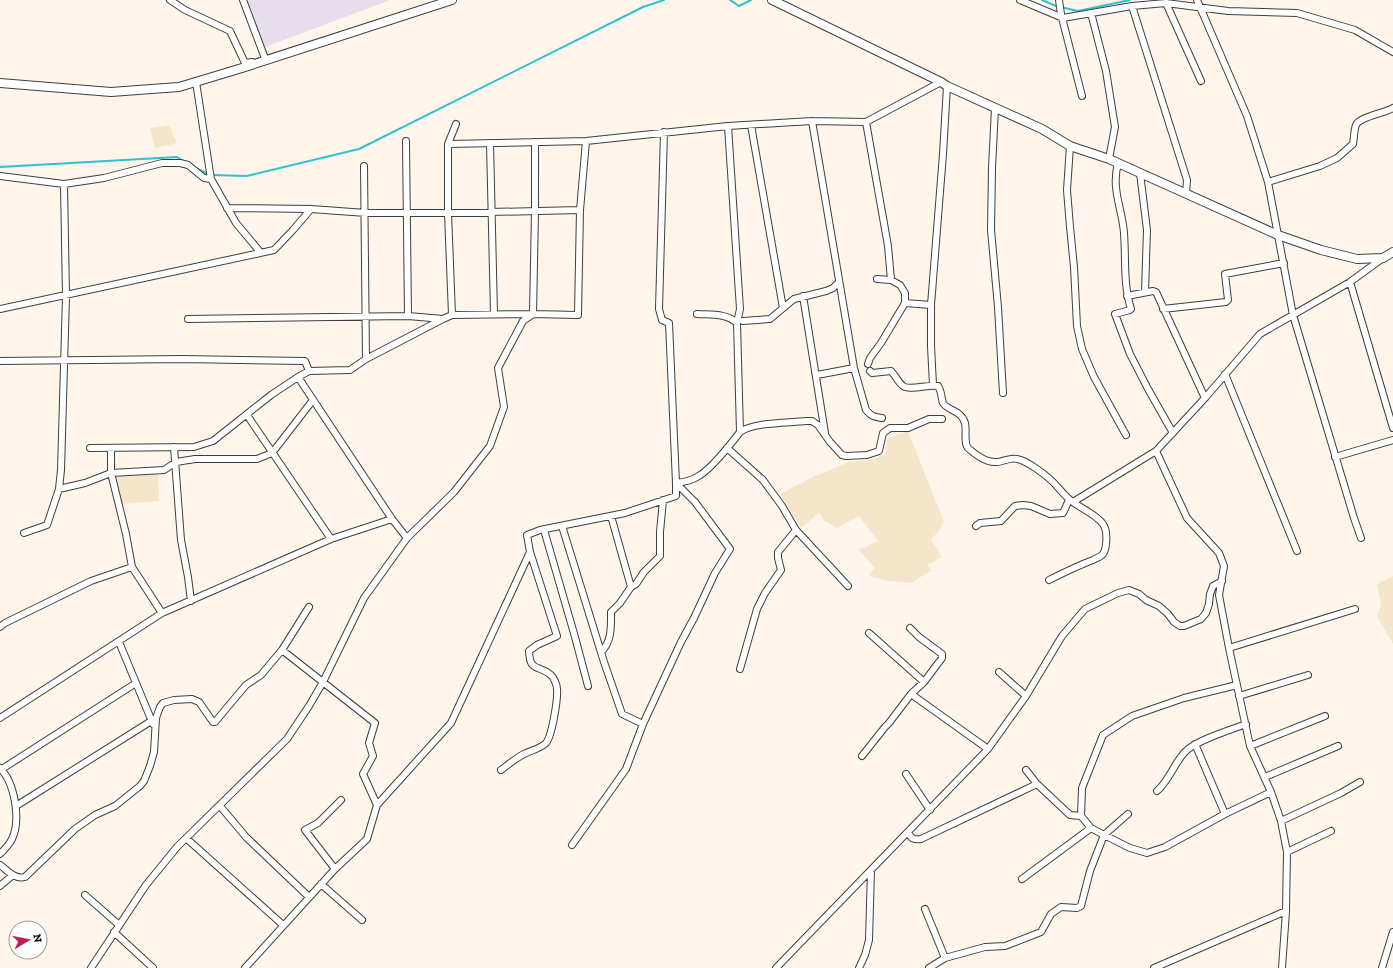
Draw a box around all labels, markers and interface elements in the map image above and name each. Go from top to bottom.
north arrow [8,920,48,960]
text: N [30,933,45,944]

